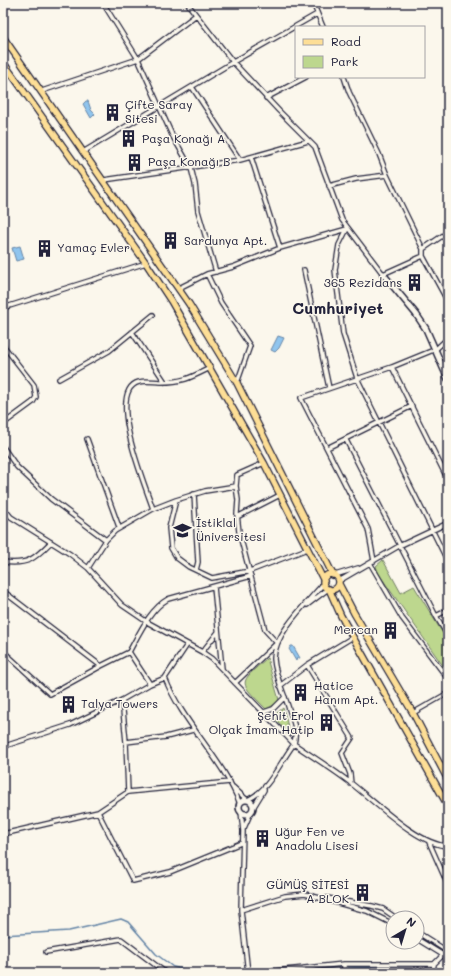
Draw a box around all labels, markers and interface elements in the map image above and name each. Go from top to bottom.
legend [295,26,425,78]
text: Road [331,33,361,49]
text: Park [331,53,358,69]
place label: Çifte Saray Sitesi [125,96,192,126]
building icon: Çifte Saray Sitesi [102,102,122,122]
building icon: Paşa Konağı A [119,129,139,149]
place label: Paşa Konağı A [142,130,225,146]
building icon: Paşa Konağı B [125,152,145,172]
place label: Paşa Konağı B [148,153,231,169]
building icon: Sardunya Apt. [161,231,181,251]
place label: Sardunya Apt. [184,232,267,248]
building icon: Yamaç Evler [34,238,54,258]
place label: Yamaç Evler [57,239,130,255]
building icon: 365 Rezidans [405,273,425,293]
place label: 365 Rezidans [324,274,402,290]
district label: Cumhuriyet [292,297,384,318]
place label: İstiklal Üniversitesi [196,514,266,544]
school or university icon: İstiklal Üniversitesi [173,520,193,540]
building icon: Mercan [381,620,401,640]
place label: Mercan [334,621,378,637]
place label: Hatice Hanım Apt. [314,677,378,707]
building icon: Hatice Hanım Apt. [291,683,311,703]
building icon: Talya Towers [58,694,78,714]
place label: Talya Towers [81,695,158,711]
place label: Şehit Erol Olçak İmam Hatip [209,707,314,737]
building icon: Şehit Erol Olçak İmam Hatip [317,713,337,733]
place label: Uğur Fen ve Anadolu Lisesi [275,823,358,853]
building icon: Uğur Fen ve Anadolu Lisesi [252,829,272,849]
place label: GÜMÜŞ SİTESİ A BLOK [266,876,350,906]
building icon: GÜMÜŞ SİTESİ A BLOK [352,882,372,902]
north arrow [385,910,425,950]
text: N [404,913,419,930]

